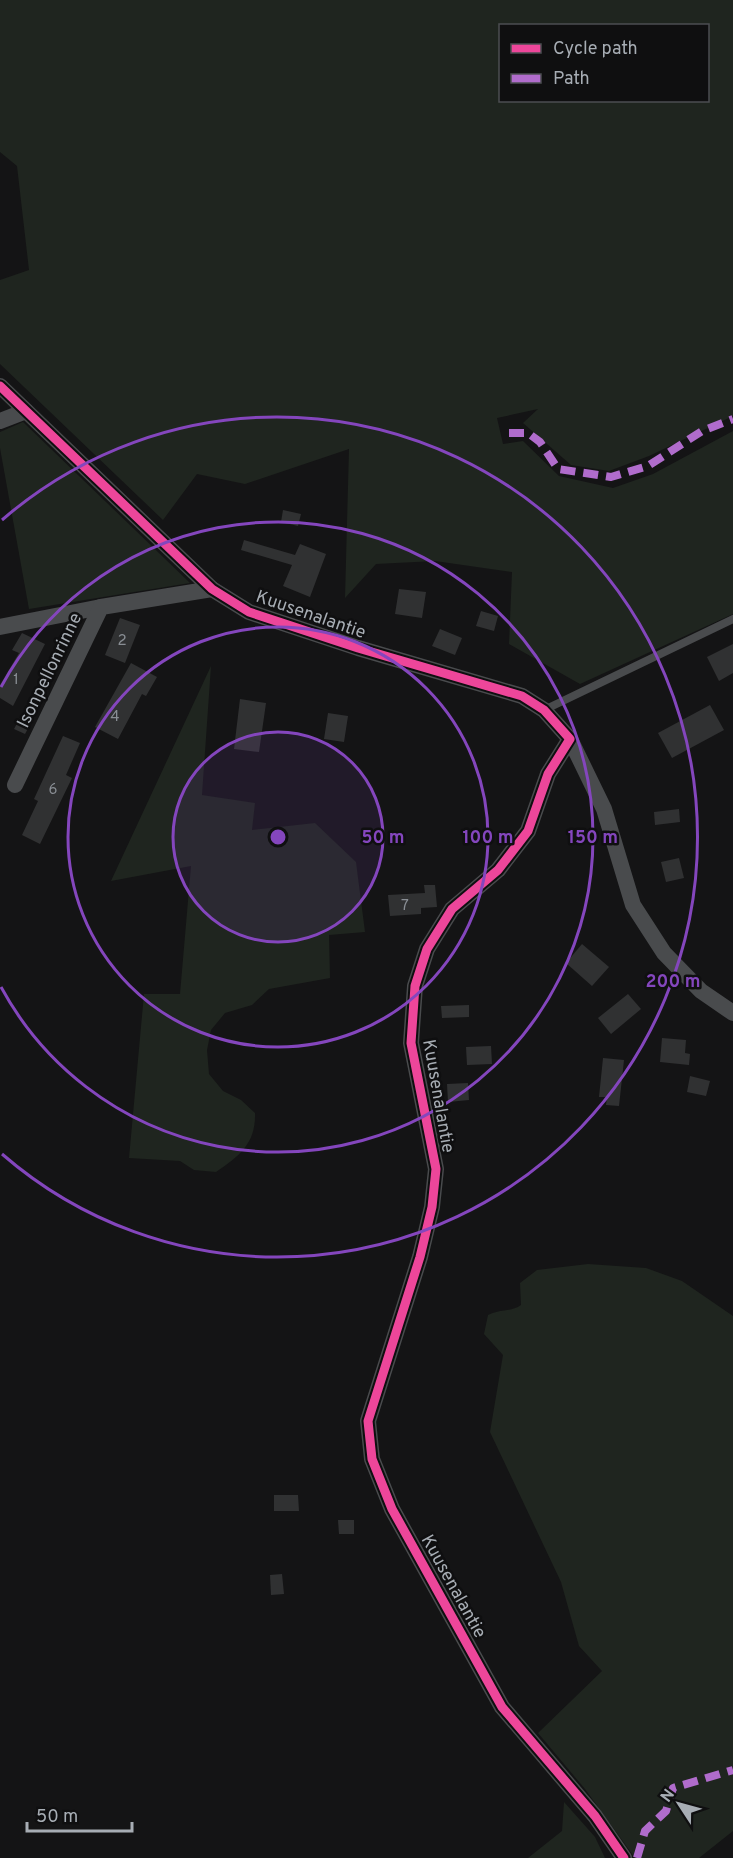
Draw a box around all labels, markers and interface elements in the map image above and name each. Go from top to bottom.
legend [499,24,709,102]
text: Cycle path [553,38,638,61]
text: Path [553,68,590,91]
street label: Kuusenalantie [252,586,369,645]
street label: Isonpellonrinne [13,609,88,732]
house number: 2 [117,632,127,651]
house number: 1 [13,671,19,690]
house number: 4 [110,708,120,727]
house number: 6 [49,781,58,800]
centre of rings [268,827,288,847]
text: 50 m [361,827,405,850]
text: 100 m [462,827,514,850]
text: 150 m [568,827,618,850]
house number: 7 [401,897,409,916]
text: 200 m [645,971,701,994]
street label: Kuusenalantie [416,1038,459,1155]
street label: Kuusenalantie [415,1531,491,1643]
north arrow [649,1774,709,1834]
text: N [657,1786,680,1807]
scale bar [27,1795,132,1833]
text: 50 m [36,1806,78,1829]

